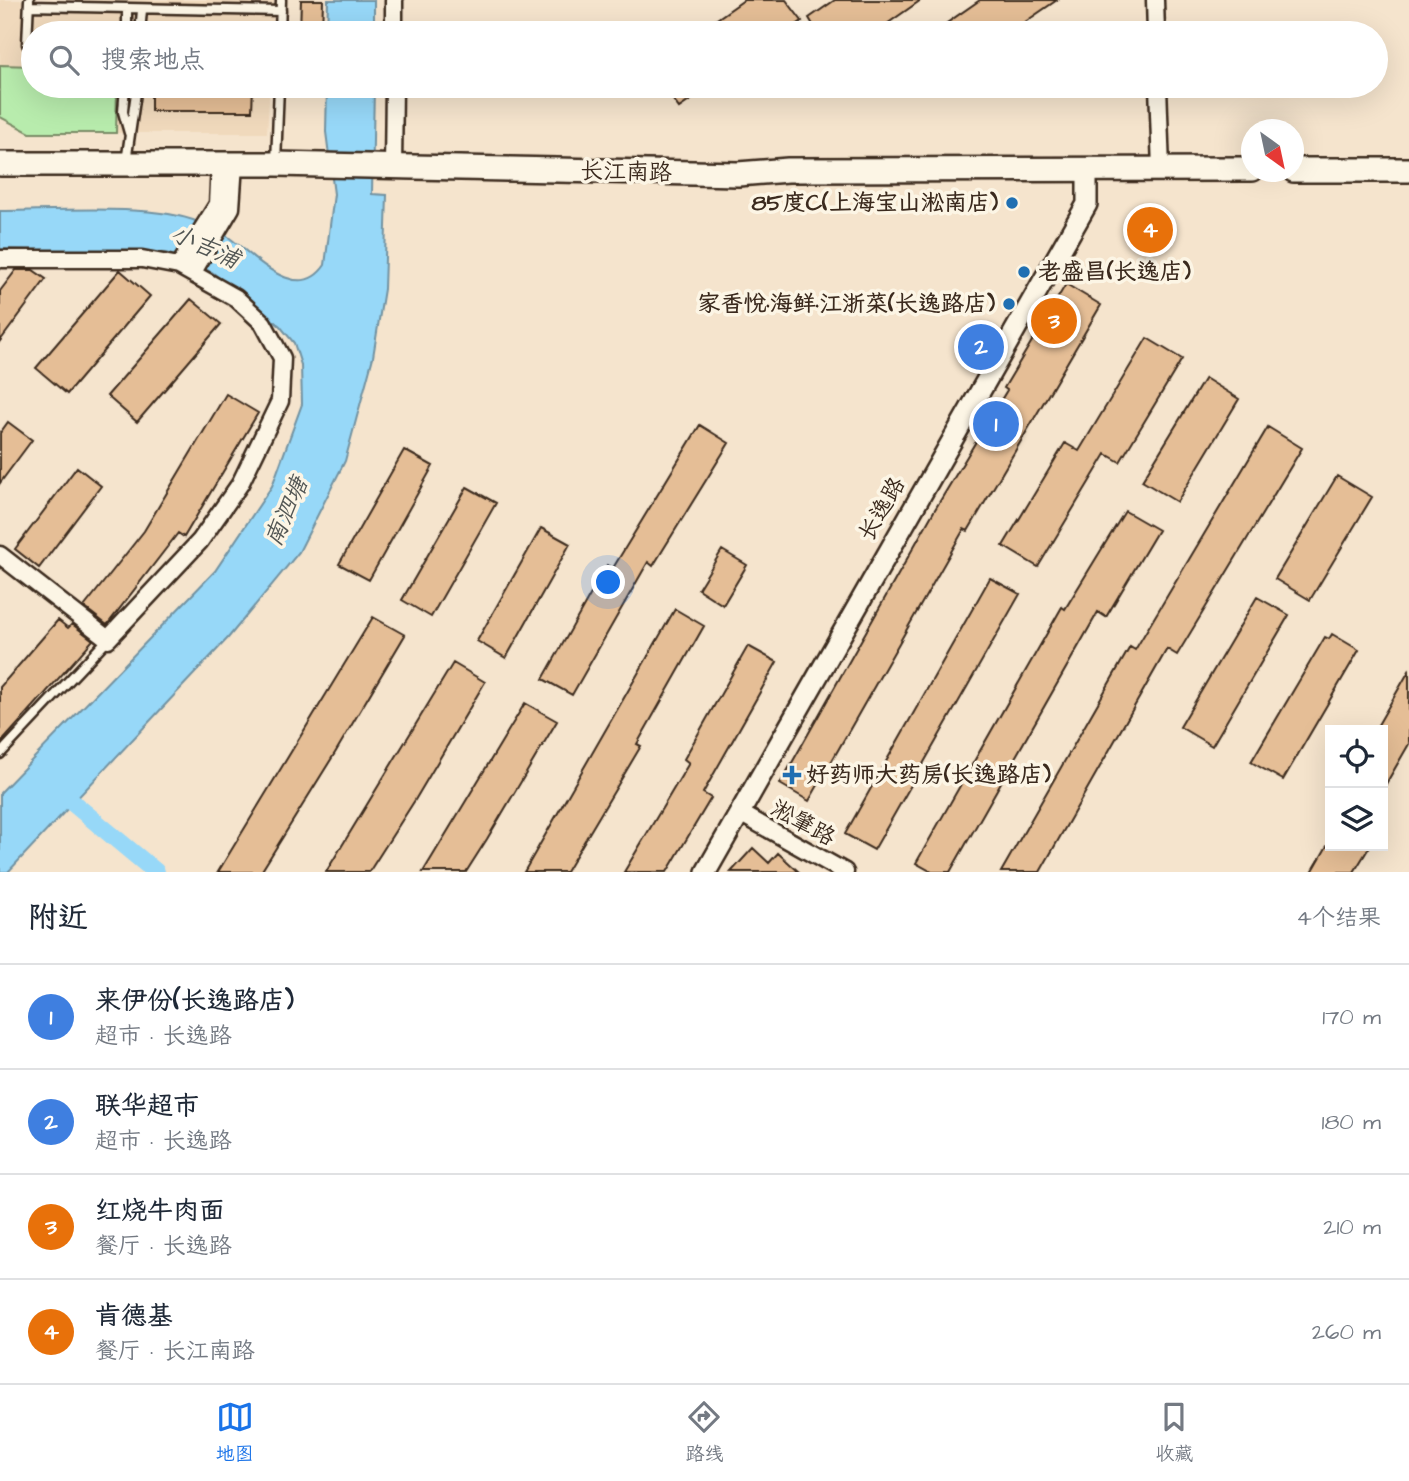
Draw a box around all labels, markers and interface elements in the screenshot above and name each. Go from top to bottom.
search box [21,21,1388,98]
icon: search [45,41,83,79]
text: 搜索地点 [101,42,205,78]
north arrow [1241,119,1304,182]
street label: 长江南路 [580,155,672,189]
place label: 85度C(上海宝山淞南店) [752,187,998,219]
marker: 85度C(上海宝山淞南店) [1004,195,1020,211]
pin: 4 [1127,204,1173,256]
water label: 小吉浦 [165,217,248,278]
place label: 老盛昌(长逸店) [1038,256,1191,288]
marker: 老盛昌(长逸店) [1016,264,1032,280]
place label: 家香悦·海鲜·江浙菜(长逸路店) [698,288,995,320]
pin: 3 [1031,295,1077,347]
marker: 家香悦·海鲜·江浙菜(长逸路店) [1001,296,1017,312]
pin: 2 [958,321,1004,373]
pin: 1 [973,398,1019,450]
water label: 南泗塘 [257,469,318,552]
street label: 长逸路 [851,471,913,547]
your location [591,565,625,599]
map controls [1325,725,1388,851]
button: locate [1325,725,1388,788]
place label: 好药师大药房(长逸路店) [806,759,1051,791]
marker: 好药师大药房(长逸路店) [784,767,800,783]
button: layers [1325,788,1388,851]
street label: 淞肇路 [765,792,841,854]
text: 附近 [28,897,88,939]
text: 4个结果 [1296,902,1381,934]
text: 来伊份(长逸路店) [95,983,294,1019]
text: 1 [50,1001,52,1033]
text: 170 m [1322,1001,1381,1033]
text: 超市 · 长逸路 [95,1020,232,1052]
text: 联华超市 [95,1088,199,1124]
text: 2 [44,1106,58,1138]
text: 180 m [1322,1106,1381,1138]
text: 超市 · 长逸路 [95,1125,232,1157]
text: 红烧牛肉面 [95,1193,225,1229]
text: 3 [45,1211,57,1243]
text: 210 m [1323,1211,1381,1243]
text: 餐厅 · 长逸路 [95,1230,232,1262]
text: 肯德基 [95,1298,173,1334]
text: 4 [43,1316,59,1348]
text: 260 m [1312,1316,1381,1348]
text: 餐厅 · 长江南路 [95,1335,255,1367]
tab: 地图 [216,1398,254,1468]
tab: 路线 [685,1398,723,1468]
tab: 收藏 [1155,1398,1193,1468]

